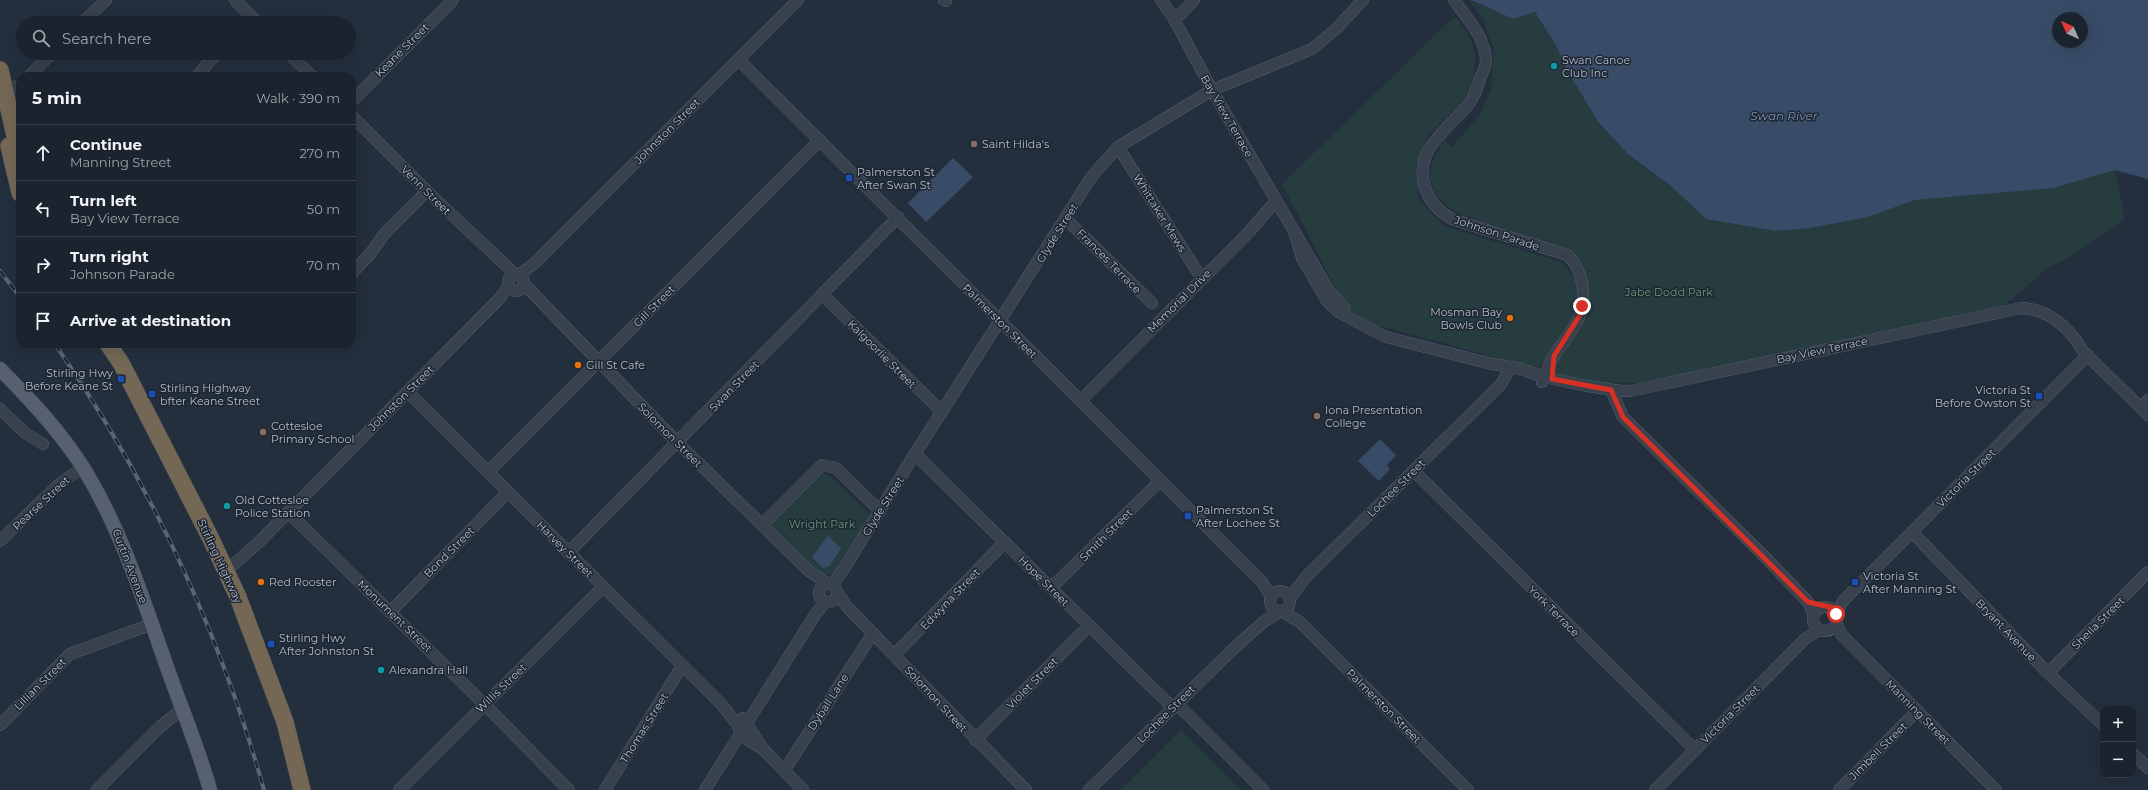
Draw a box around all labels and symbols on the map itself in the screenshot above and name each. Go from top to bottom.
north arrow [2052,12,2088,48]
street label: Keane Street [372,20,432,80]
place label: Swan Canoe Club Inc [1562,53,1630,80]
marker: Swan Canoe Club Inc [1549,61,1559,71]
street label: Bay View Terrace [1198,72,1256,160]
street label: Johnston Street [630,95,703,168]
water label: Swan River [1750,108,1818,123]
place label: Saint Hilda's [982,137,1050,151]
marker: Saint Hilda's [969,139,979,149]
street label: Venn Street [398,162,454,218]
place label: Palmerston St After Swan St [857,165,935,192]
street label: Whittaker Mews [1130,171,1190,255]
marker: Palmerston St After Swan St [844,173,854,183]
street label: Glyde Street [1033,200,1081,265]
street label: Johnson Parade [1452,212,1542,253]
street label: Frances Terrace [1074,226,1144,296]
street label: Memorial Drive [1144,266,1214,336]
street label: Palmerston Street [960,281,1041,362]
street label: Gill Street [630,282,678,330]
park label: Jabe Dodd Park [1624,285,1713,299]
route end [1573,297,1591,315]
place label: Mosman Bay Bowls Club [1430,305,1502,332]
marker: Mosman Bay Bowls Club [1505,313,1515,323]
street label: Kalgoorlie Street [845,317,920,392]
street label: Bay View Terrace [1775,333,1869,366]
street label: Swan Street [706,357,762,415]
place label: Gill St Cafe [586,358,645,372]
marker: Gill St Cafe [573,360,583,370]
street label: Johnston Street [364,362,437,435]
place label: Stirling Hwy Before Keane St [25,366,114,393]
marker: Stirling Hwy Before Keane St [116,374,126,384]
place label: Stirling Highway bfter Keane Street [160,381,261,408]
place label: Victoria St Before Owston St [1935,383,2032,410]
marker: Stirling Highway bfter Keane Street [147,389,157,399]
marker: Victoria St Before Owston St [2034,391,2044,401]
street label: Solomon Street [635,400,706,471]
place label: Iona Presentation College [1325,403,1423,430]
marker: Iona Presentation College [1312,411,1322,421]
place label: Cottesloe Primary School [271,419,354,446]
marker: Cottesloe Primary School [258,427,268,437]
street label: Victoria Street [1934,445,1999,510]
street label: Lochee Street [1364,456,1428,520]
street label: Pearse Street [9,473,73,533]
street label: Glyde Street [859,473,907,538]
place label: Old Cottesloe Police Station [235,493,310,520]
marker: Old Cottesloe Police Station [222,501,232,511]
place label: Palmerston St After Lochee St [1196,503,1281,530]
street label: Smith Street [1077,505,1136,564]
marker: Palmerston St After Lochee St [1183,511,1193,521]
street label: Stirling Highway [194,517,246,605]
park label: Wright Park [789,517,856,531]
street label: Harvey Street [534,518,597,581]
street label: Bond Street [421,523,478,580]
street label: Curtin Avenue [109,527,151,606]
street label: Hope Street [1016,553,1073,610]
street label: Edwyna Street [917,565,983,633]
place label: Victoria St After Manning St [1863,569,1957,596]
place label: Red Rooster [269,575,336,589]
marker: Red Rooster [256,577,266,587]
street label: Monument Street [355,577,436,656]
marker: Victoria St After Manning St [1850,577,1860,587]
street label: York Terrace [1525,582,1583,640]
street label: Sheila Street [2069,593,2128,652]
street label: Bryant Avenue [1973,596,2039,664]
route start [1827,605,1845,623]
place label: Stirling Hwy After Johnston St [279,631,375,658]
marker: Stirling Hwy After Johnston St [266,639,276,649]
street label: Violet Street [1003,654,1061,712]
street label: Lillian Street [11,655,69,713]
street label: Willis Street [473,660,530,716]
place label: Alexandra Hall [389,663,468,677]
street label: Solomon Street [902,663,971,735]
marker: Alexandra Hall [376,665,386,675]
street label: Palmerston Street [1344,666,1425,747]
street label: Dyball Lane [804,671,852,733]
street label: Manning Street [1883,677,1954,748]
street label: Victoria Street [1698,681,1763,746]
street label: Lochee Street [1134,682,1198,746]
street label: Thomas Street [617,690,671,766]
street label: Jimbell Street [1845,719,1910,784]

